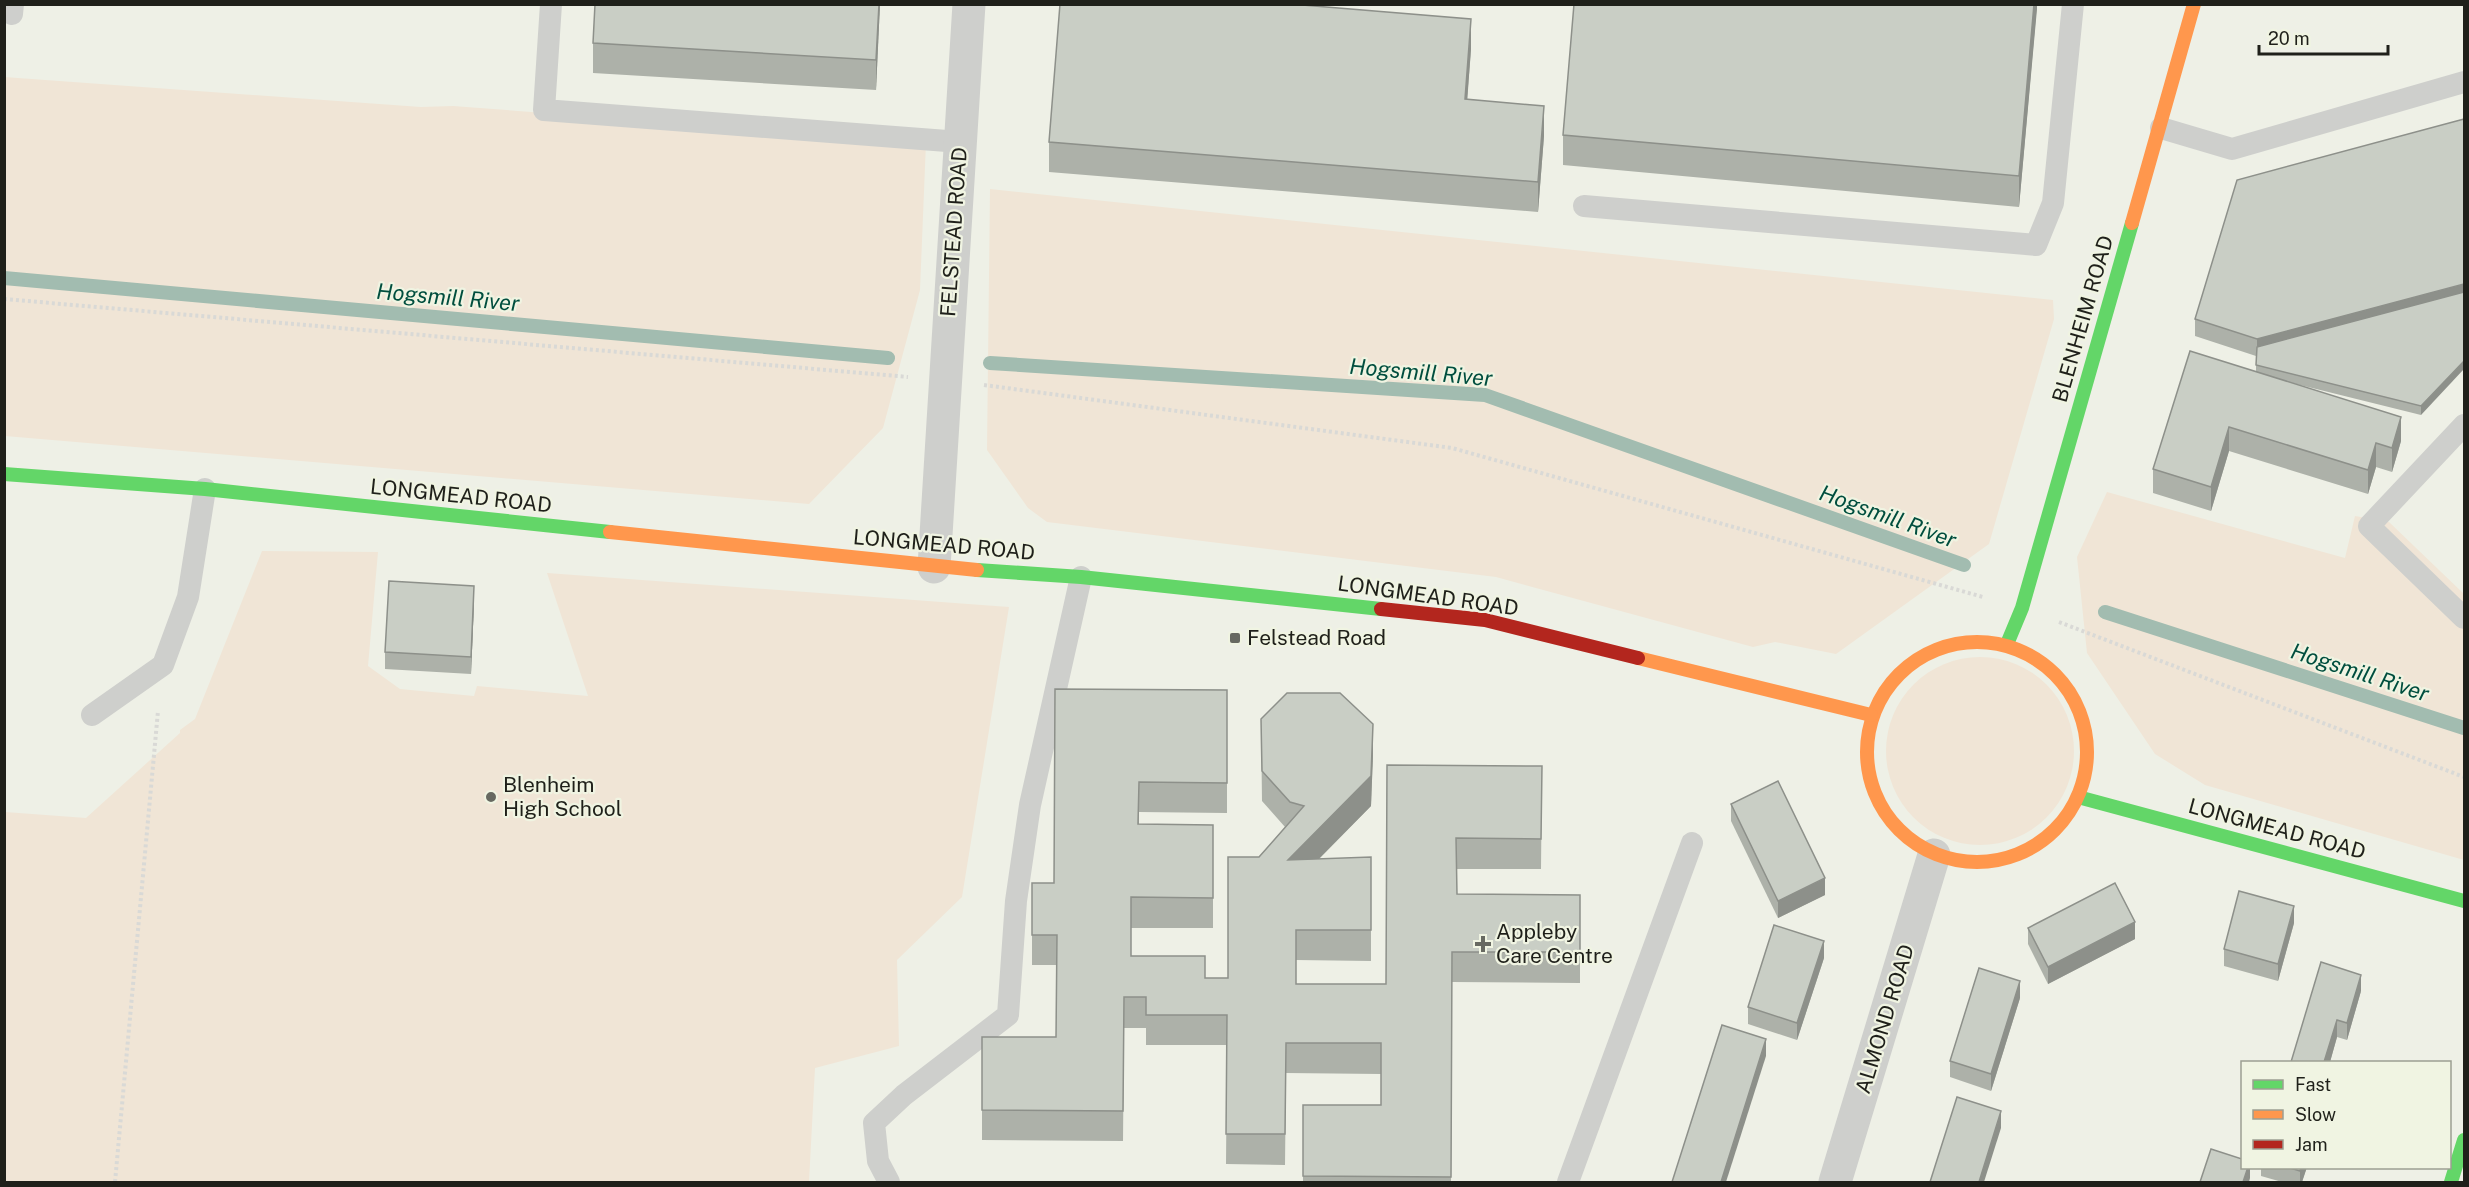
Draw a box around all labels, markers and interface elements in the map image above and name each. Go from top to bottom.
scale bar [2259,18,2388,56]
text: 20 m [2268,28,2310,49]
street label: FELSTEAD ROAD [935,146,972,318]
street label: BLENHEIM ROAD [2047,233,2118,405]
water label: Hogsmill River [375,278,521,316]
water label: Hogsmill River [1348,353,1494,391]
street label: LONGMEAD ROAD [369,474,553,517]
water label: Hogsmill River [1816,479,1961,553]
street label: LONGMEAD ROAD [852,524,1036,565]
street label: LONGMEAD ROAD [1336,570,1520,621]
place label: Felstead Road [1247,625,1386,650]
marker: Felstead Road [1228,631,1242,645]
water label: Hogsmill River [2288,637,2433,707]
place label: Blenheim High School [503,772,622,821]
marker: Blenheim High School [484,790,498,804]
street label: LONGMEAD ROAD [2186,793,2369,864]
place label: Appleby Care Centre [1496,919,1613,968]
marker: Appleby Care Centre [1474,935,1492,953]
street label: ALMOND ROAD [1850,941,1919,1096]
legend [2241,1061,2451,1169]
text: Fast [2295,1074,2331,1095]
text: Slow [2295,1104,2336,1125]
text: Jam [2295,1134,2328,1155]

